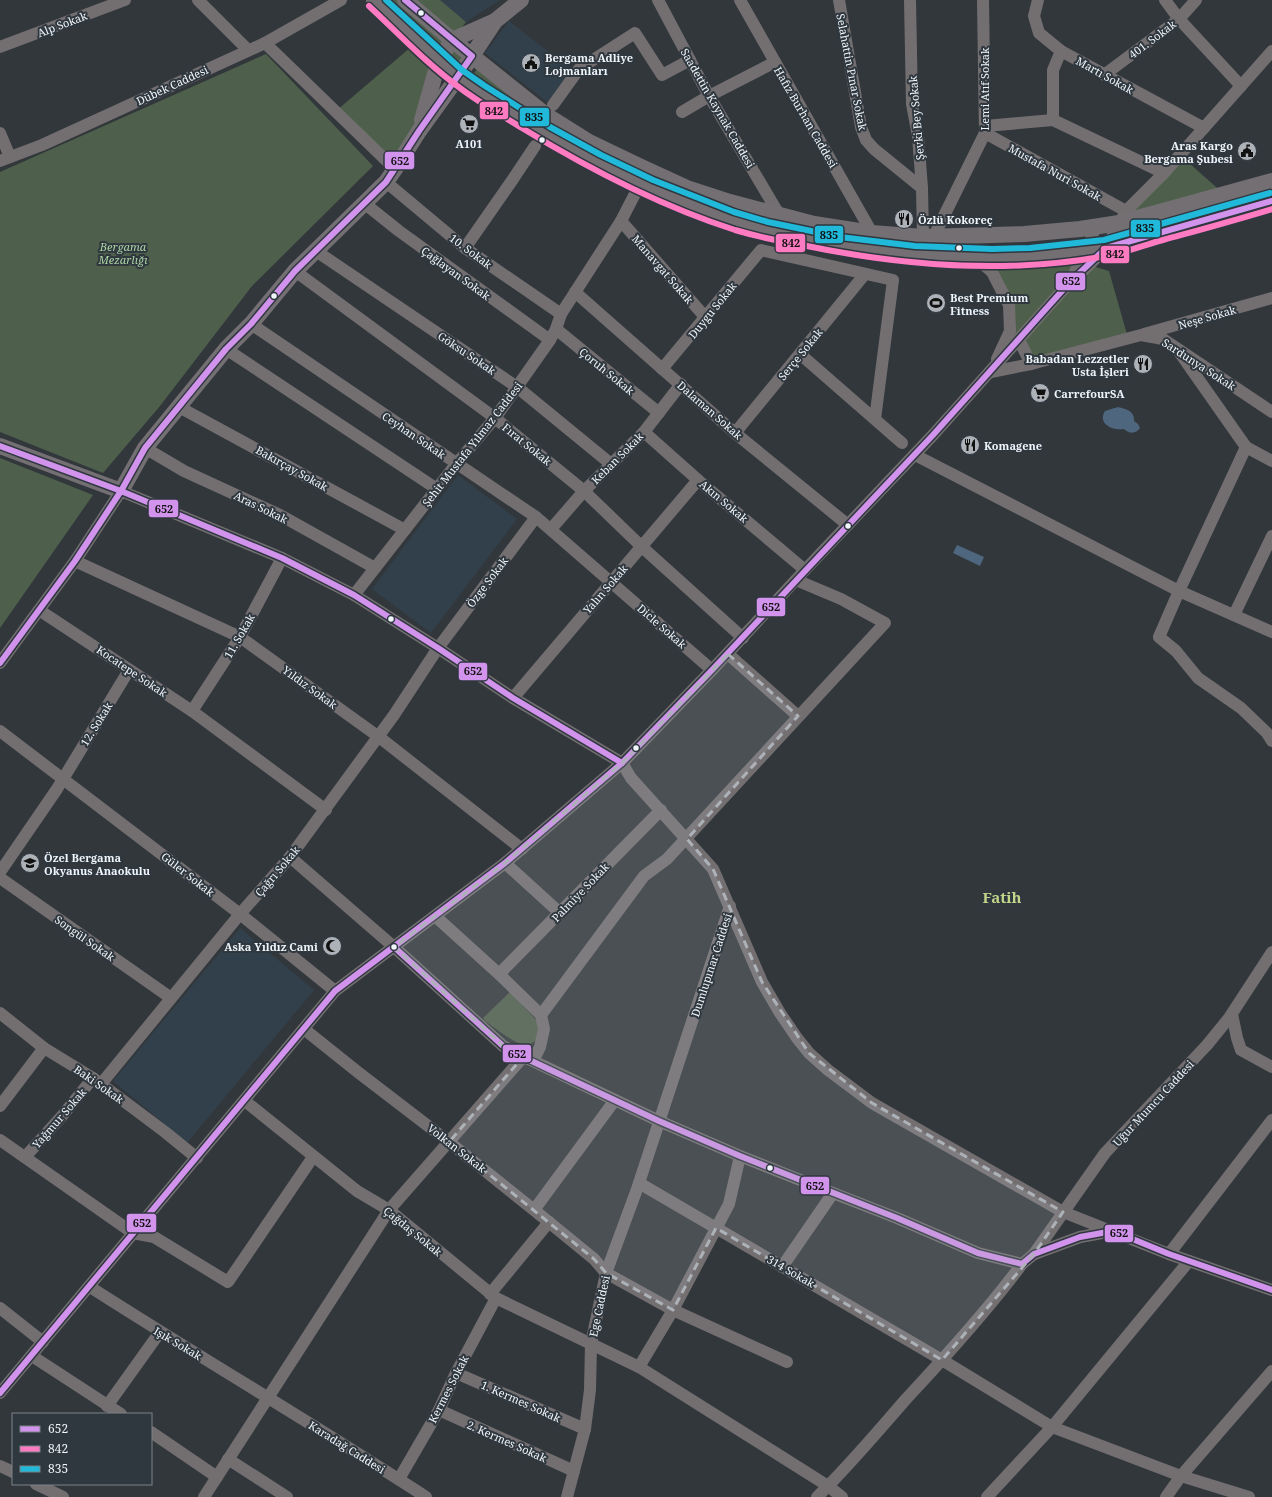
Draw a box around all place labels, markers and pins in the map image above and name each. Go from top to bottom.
unlabelled marker [416,8,426,18]
place label: Bergama Adliye Lojmanları [545,50,633,78]
public building icon: Bergama Adliye Lojmanları [520,52,542,74]
supermarket icon: A101 [458,113,480,135]
unlabelled marker [537,135,547,145]
place label: A101 [456,136,482,151]
place label: Aras Kargo Bergama Şubesi [1144,138,1233,166]
public building icon: Aras Kargo Bergama Şubesi [1236,140,1258,162]
restaurant icon: Özlü Kokoreç [893,208,915,230]
place label: Özlü Kokoreç [918,212,993,227]
unlabelled marker [954,243,964,253]
place label: Best Premium Fitness [950,290,1028,318]
unlabelled marker [269,291,279,301]
sports icon: Best Premium Fitness [925,292,947,314]
place label: Babadan Lezzetler Usta İşleri [1026,351,1129,379]
restaurant icon: Babadan Lezzetler Usta İşleri [1132,353,1154,375]
supermarket icon: CarrefourSA [1029,382,1051,404]
place label: CarrefourSA [1054,386,1125,401]
restaurant icon: Komagene [959,434,981,456]
place label: Komagene [984,438,1042,453]
unlabelled marker [843,521,853,531]
unlabelled marker [386,614,396,624]
unlabelled marker [631,743,641,753]
place label: Özel Bergama Okyanus Anaokulu [44,850,151,878]
school or university icon: Özel Bergama Okyanus Anaokulu [19,852,41,874]
mosque icon: Aska Yıldız Cami [321,935,343,957]
place label: Aska Yıldız Cami [224,939,318,954]
unlabelled marker [389,942,399,952]
unlabelled marker [765,1163,775,1173]

